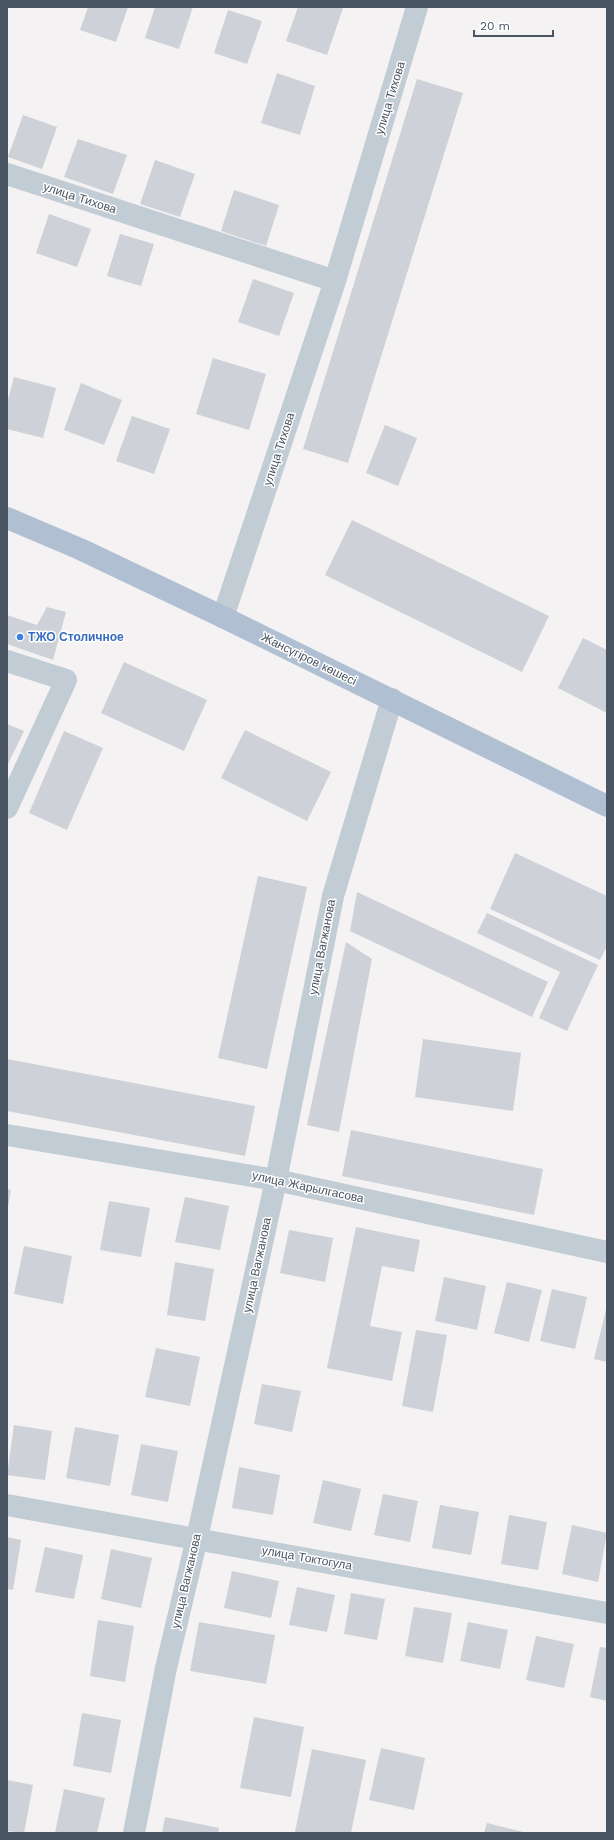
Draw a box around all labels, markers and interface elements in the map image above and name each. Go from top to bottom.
scale bar [474,12,553,38]
text: 20 m [480,19,510,33]
street label: улица Тихова [372,59,408,136]
street label: улица Тихова [42,180,119,217]
street label: улица Тихова [261,410,298,487]
place label: ТЖО Столичное [28,630,124,644]
street label: Жансүгіров көшесі [259,630,359,688]
marker: ТЖО Столичное [15,632,25,642]
street label: улица Вагжанова [306,898,338,996]
street label: улица Жарылгасова [251,1168,365,1206]
street label: улица Вагжанова [240,1216,274,1314]
street label: улица Вагжанова [168,1532,204,1630]
street label: улица Токтогула [261,1543,354,1573]

